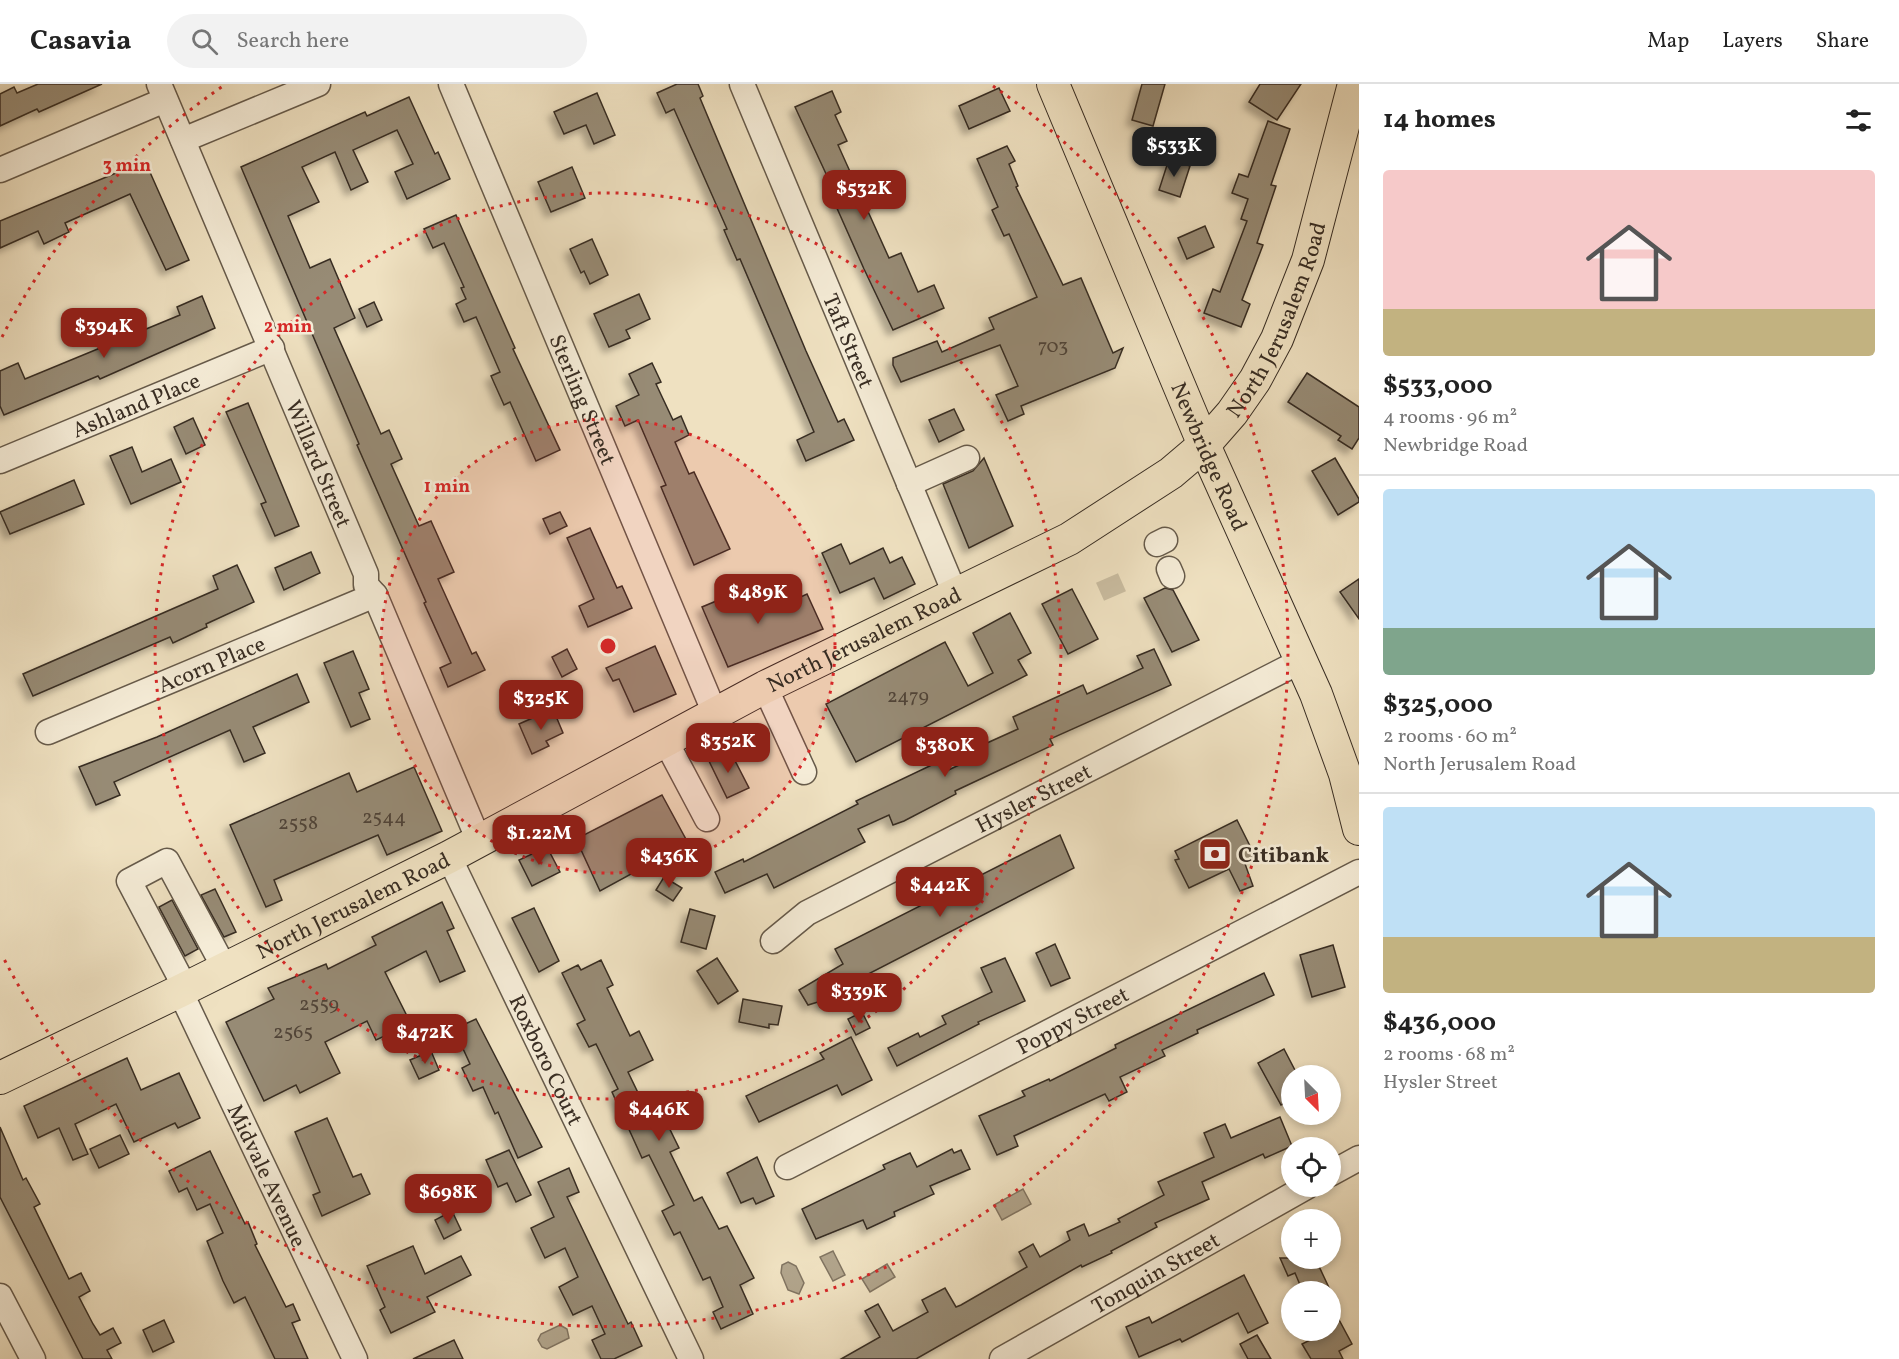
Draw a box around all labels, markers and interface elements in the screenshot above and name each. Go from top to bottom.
search box [167,14,587,68]
text: Casavia [30,22,131,61]
icon: search [188,25,221,58]
text: Search here [236,26,349,57]
text: Map [1647,27,1689,56]
text: Layers [1722,27,1783,56]
text: Share [1816,27,1869,56]
text: 14 homes [1383,102,1496,138]
icon: filters [1842,104,1875,137]
pin: $533K [1132,127,1216,178]
text: $533K [1146,132,1202,160]
text: 3 min [103,154,151,179]
pin: $532K [822,170,906,221]
text: $532K [836,175,892,203]
icon: home [1575,209,1683,317]
street label: North Jerusalem Road [1220,219,1335,425]
street label: Taft Street [813,289,881,394]
pin: $394K [62,308,146,359]
text: $394K [75,313,133,341]
text: 2 min [264,315,312,340]
street label: Sterling Street [540,330,622,471]
house number: 703 [1038,333,1068,361]
street label: Ashland Place [68,366,206,447]
text: $533,000 [1383,368,1493,404]
street label: Newbridge Road [1161,378,1254,537]
street label: Willard Street [276,396,358,533]
text: 4 rooms · 96 m² [1383,404,1517,432]
text: Newbridge Road [1383,432,1528,460]
text: 1 min [424,475,470,500]
icon: home [1575,528,1683,636]
pin: $489K [716,574,800,625]
text: $489K [728,579,788,607]
street label: North Jerusalem Road [762,581,967,702]
street label: Acorn Place [154,630,271,702]
centre of rings [598,636,618,656]
pin: $325K [499,680,583,731]
house number: 2479 [887,683,929,711]
text: $325K [513,685,569,713]
text: $325,000 [1383,687,1493,723]
pin: $352K [686,723,770,774]
text: 2 rooms · 60 m² [1383,723,1517,751]
pin: $380K [903,727,987,778]
text: $352K [700,728,756,756]
text: $380K [915,732,975,760]
text: North Jerusalem Road [1383,751,1576,779]
street label: Hysler Street [971,757,1098,842]
house number: 2544 [362,804,406,832]
house number: 2558 [278,810,318,838]
pin: $1.22M [490,815,588,866]
text: $1.22M [507,820,572,848]
bank icon: Citibank [1197,836,1233,872]
pin: $436K [627,838,711,889]
place label: Citibank [1238,841,1329,872]
text: $436K [640,843,698,871]
street label: North Jerusalem Road [252,846,456,968]
icon: home [1575,846,1683,954]
pin: $442K [898,867,982,918]
text: $442K [910,872,970,900]
pin: $339K [817,973,901,1024]
text: $339K [831,978,887,1006]
street label: Poppy Street [1012,980,1135,1064]
street label: Roxboro Court [500,990,589,1132]
house number: 2559 [299,991,339,1019]
text: $436,000 [1383,1005,1496,1041]
pin: $472K [383,1014,467,1065]
house number: 2565 [273,1019,313,1047]
text: $472K [396,1019,454,1047]
text: 2 rooms · 68 m² [1383,1041,1515,1069]
north arrow [1281,1065,1341,1125]
map controls [1281,1065,1341,1341]
text: Hysler Street [1383,1069,1498,1097]
pin: $446K [617,1091,701,1142]
text: $446K [629,1096,689,1124]
street label: Midvale Avenue [218,1099,313,1253]
button: locate [1281,1137,1341,1197]
pin: $698K [406,1174,490,1225]
text: $698K [419,1179,477,1207]
button: + [1281,1209,1341,1269]
street label: Tonquin Street [1087,1226,1226,1323]
button: − [1281,1281,1341,1341]

